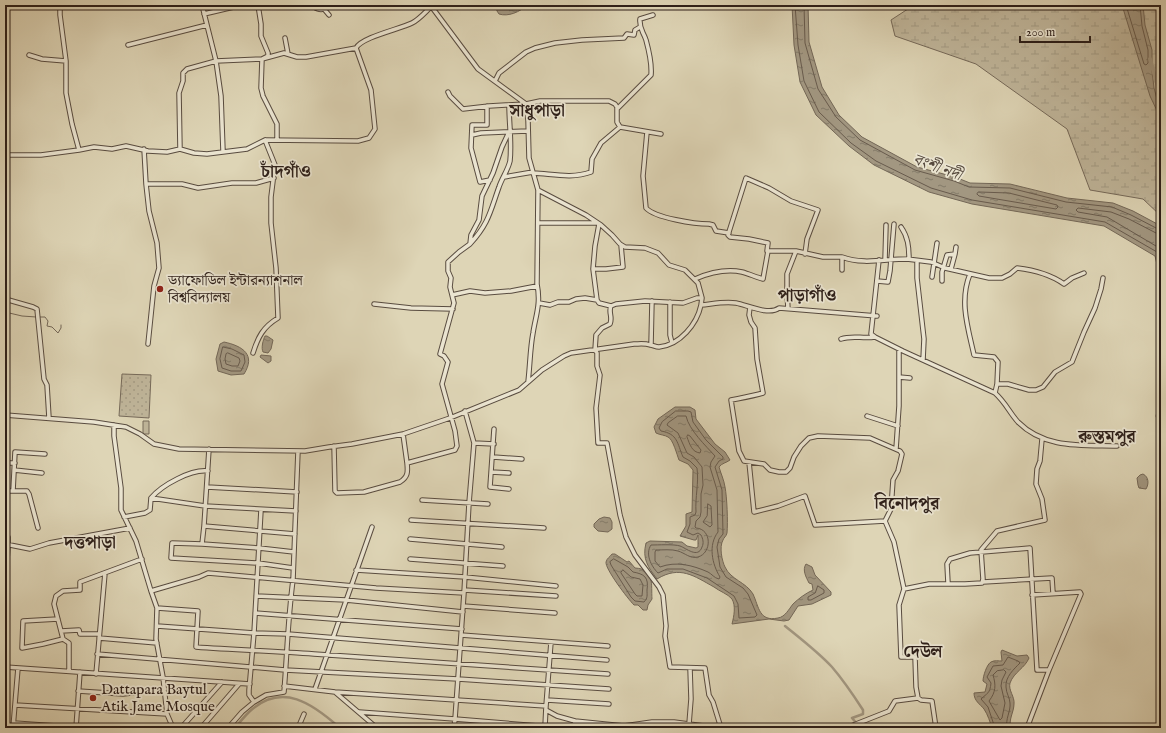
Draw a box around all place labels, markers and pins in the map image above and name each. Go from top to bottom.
place label: ড্যাফোডিল ইন্টারন্যাশনাল বিশ্ববিদ্যালয় [167,271,303,307]
marker: ড্যাফোডিল ইন্টারন্যাশনাল বিশ্ববিদ্যালয় [155,284,165,294]
place label: Dattapara Baytul Atik Jame Mosque [100,680,215,716]
marker: Dattapara Baytul Atik Jame Mosque [88,693,98,703]

